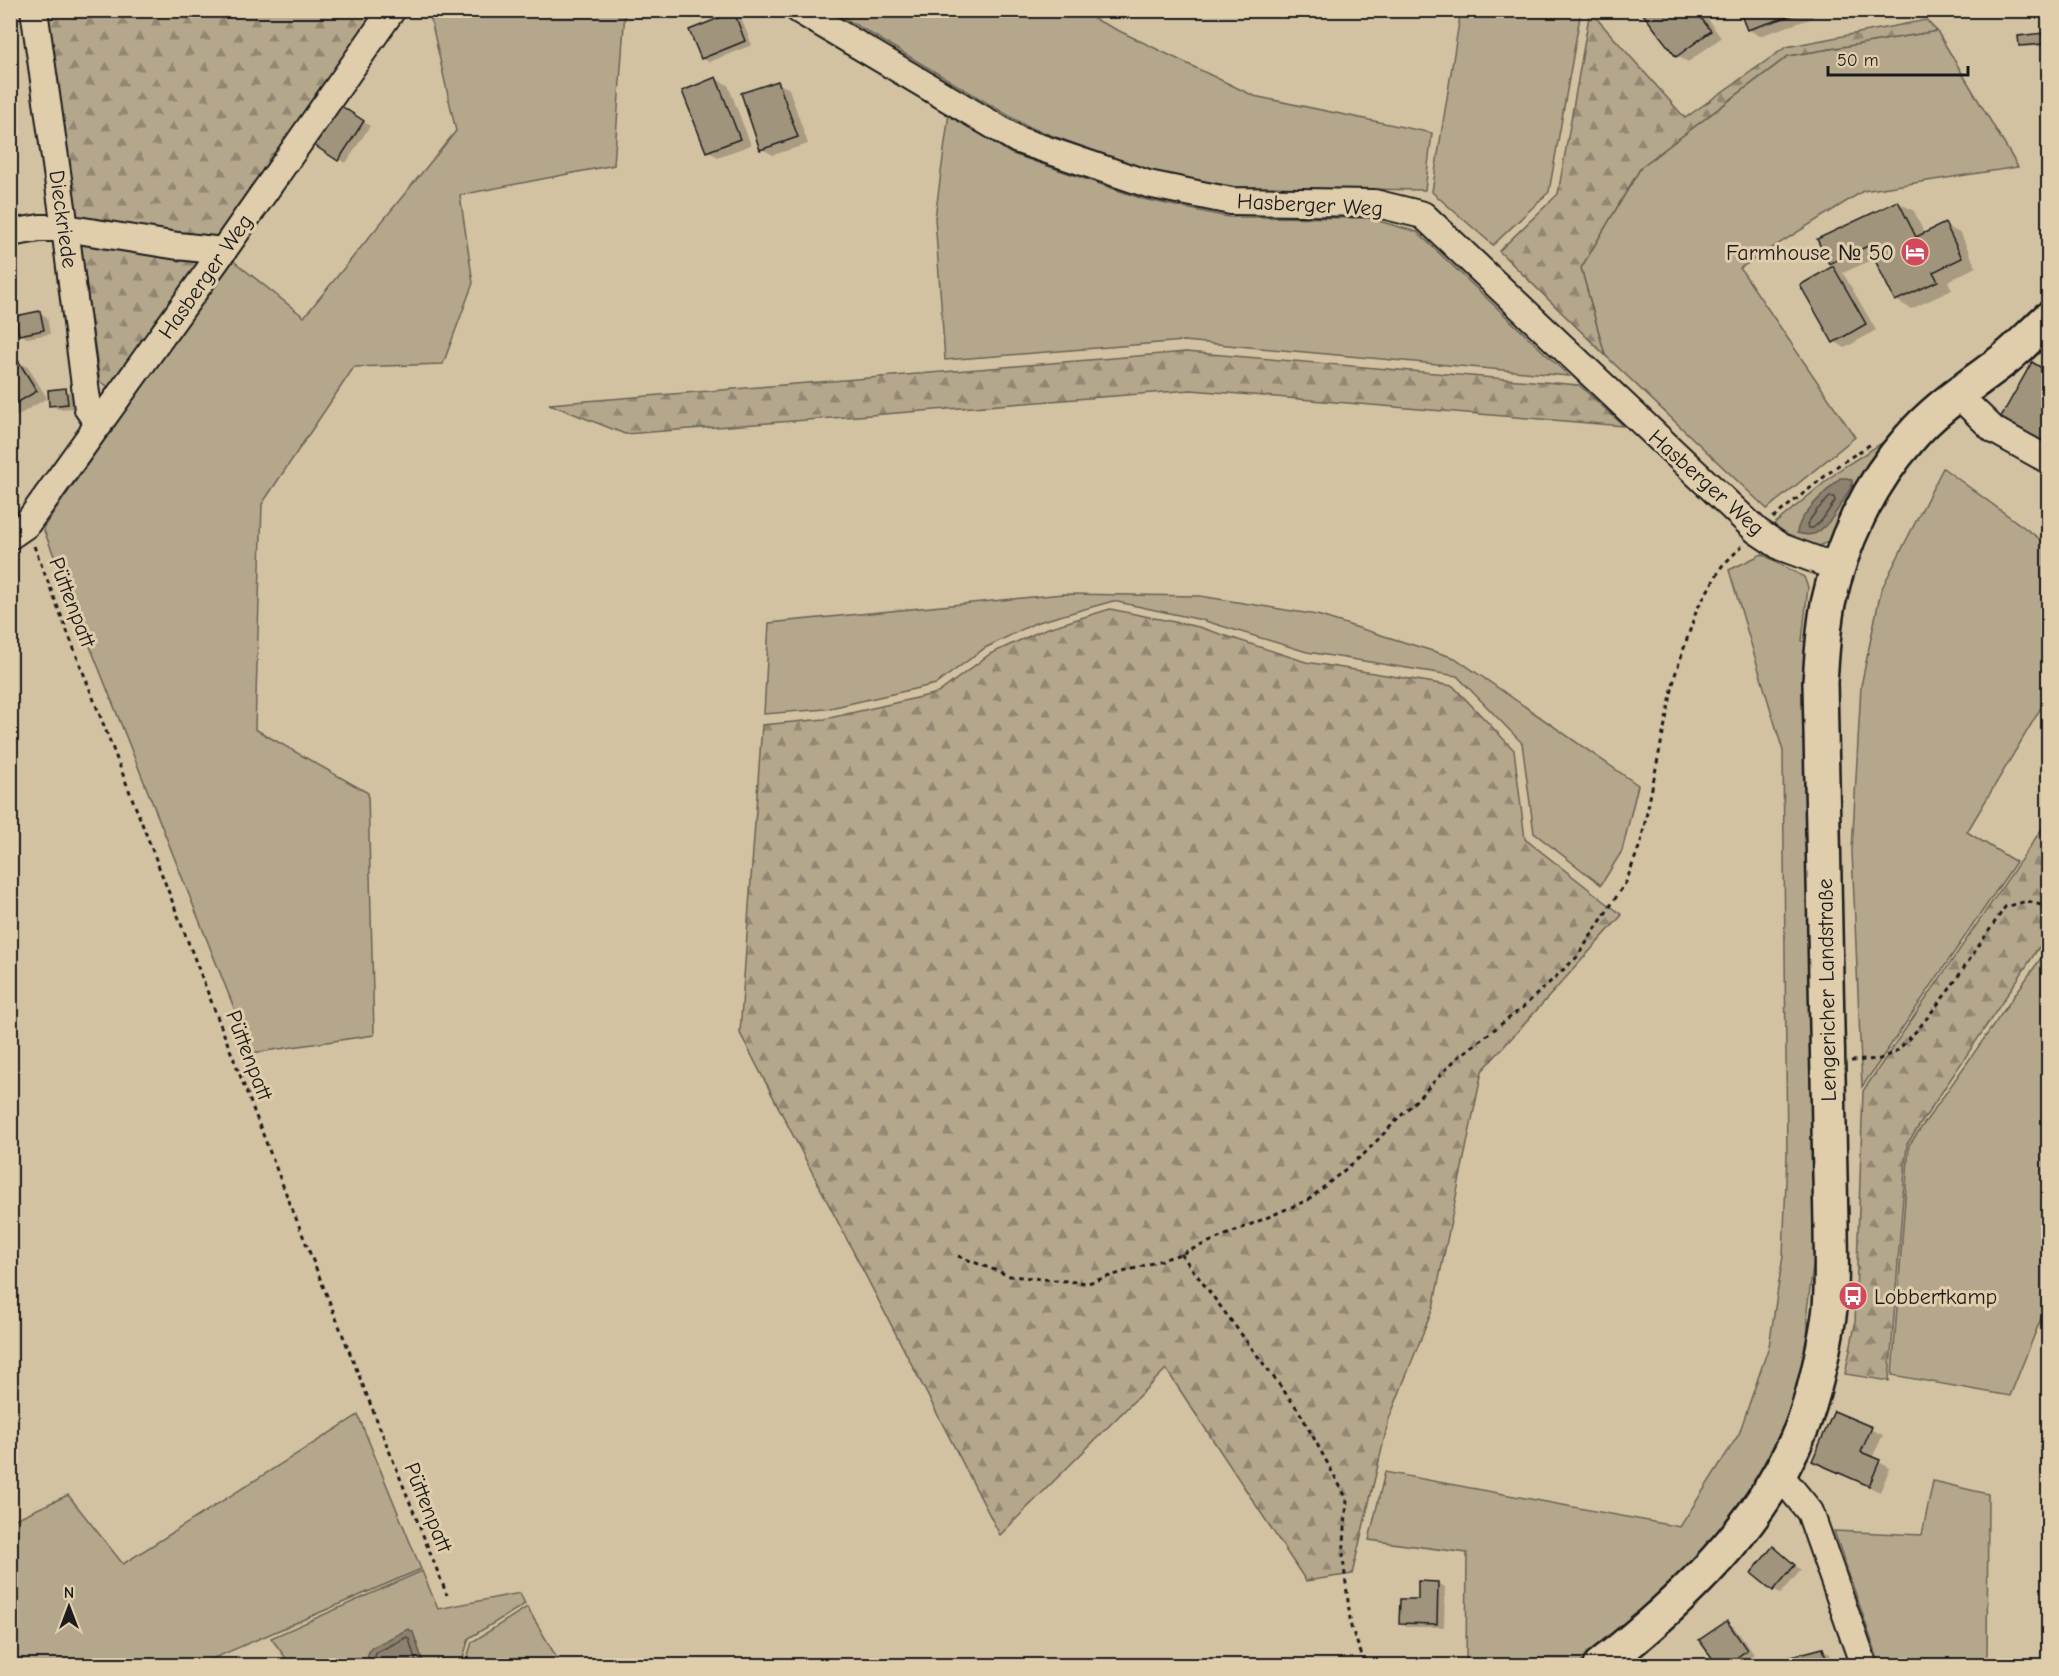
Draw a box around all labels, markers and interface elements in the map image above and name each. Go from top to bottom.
scale bar [1828,39,1968,77]
text: 50 m [1837,50,1879,71]
street label: Dieckriede [43,169,83,270]
street label: Hasberger Weg [1236,188,1384,222]
street label: Hasberger Weg [153,209,258,344]
hotel icon: Farmhouse № 50 [1899,236,1931,268]
place label: Farmhouse № 50 [1726,240,1894,266]
street label: Hasberger Weg [1643,424,1769,541]
street label: Püttenpatt [43,554,101,652]
street label: Lengericher Landstraße [1812,878,1842,1102]
street label: Püttenpatt [220,1007,278,1105]
bus stop icon: Lobbertkamp [1837,1280,1869,1312]
place label: Lobbertkamp [1874,1284,1997,1310]
street label: Püttenpatt [398,1459,458,1557]
north arrow [39,1577,99,1637]
text: N [64,1584,74,1602]

